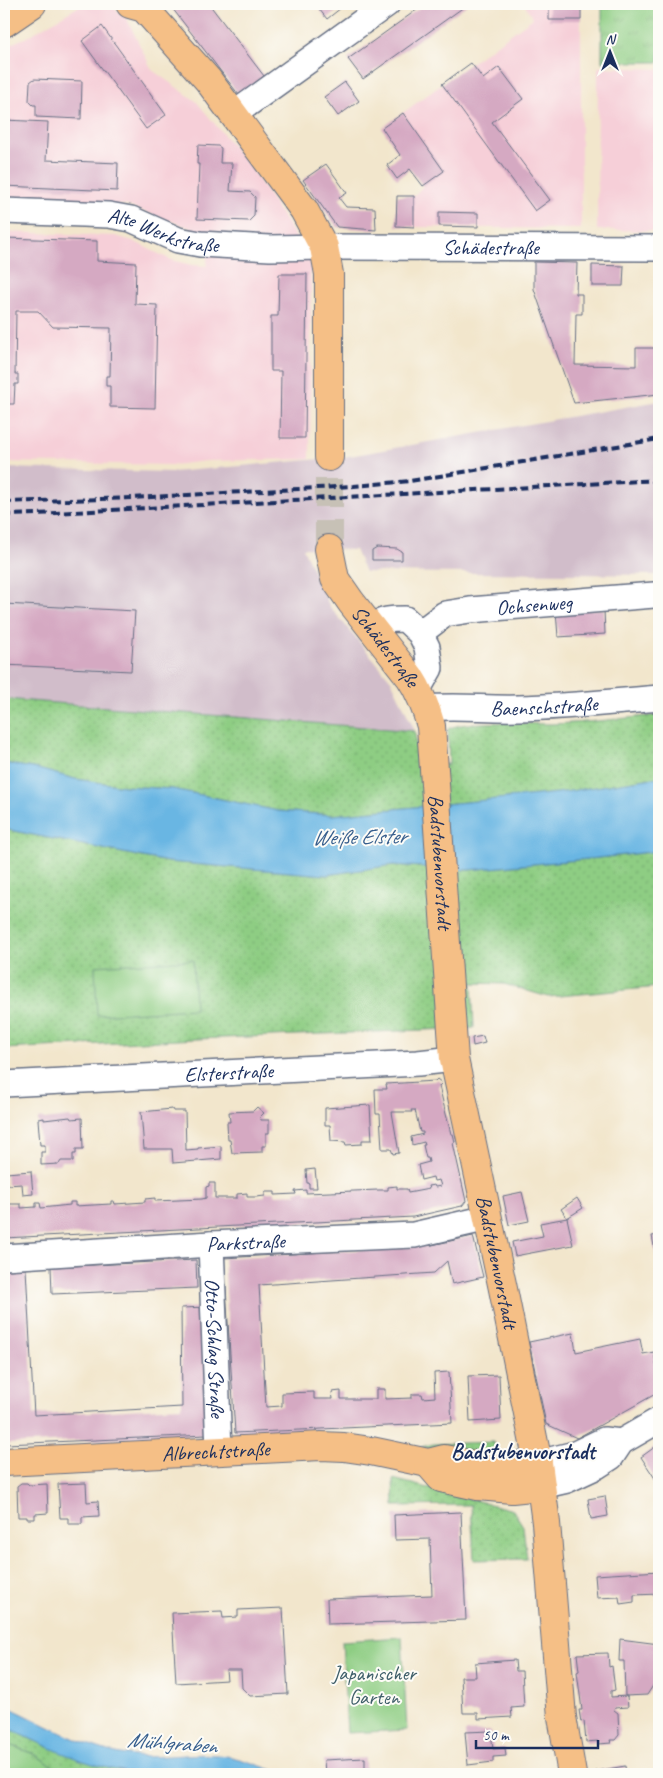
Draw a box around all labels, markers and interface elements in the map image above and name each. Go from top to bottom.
north arrow [586,28,636,78]
text: N [606,31,617,48]
street label: Alte Werkstraße [106,202,221,258]
street label: Schädestraße [442,234,541,261]
street label: Ochsenweg [495,589,575,621]
street label: Schädestraße [346,600,427,693]
street label: Baenschstraße [490,690,601,721]
street label: Badstubenvorstadt [423,794,458,933]
water label: Weiße Elster [312,822,410,852]
street label: Elsterstraße [184,1057,276,1088]
street label: Badstubenvorstadt [470,1193,524,1333]
street label: Parkstraße [205,1228,288,1257]
street label: Otto-Schlag Straße [199,1278,231,1420]
street label: Albrechtstraße [161,1436,272,1467]
district label: Badstubenvorstadt [451,1438,598,1466]
park label: Japanischer Garten [331,1660,417,1710]
scale bar [476,1718,598,1750]
water label: Mühlgraben [126,1726,220,1760]
text: 50 m [483,1726,510,1745]

